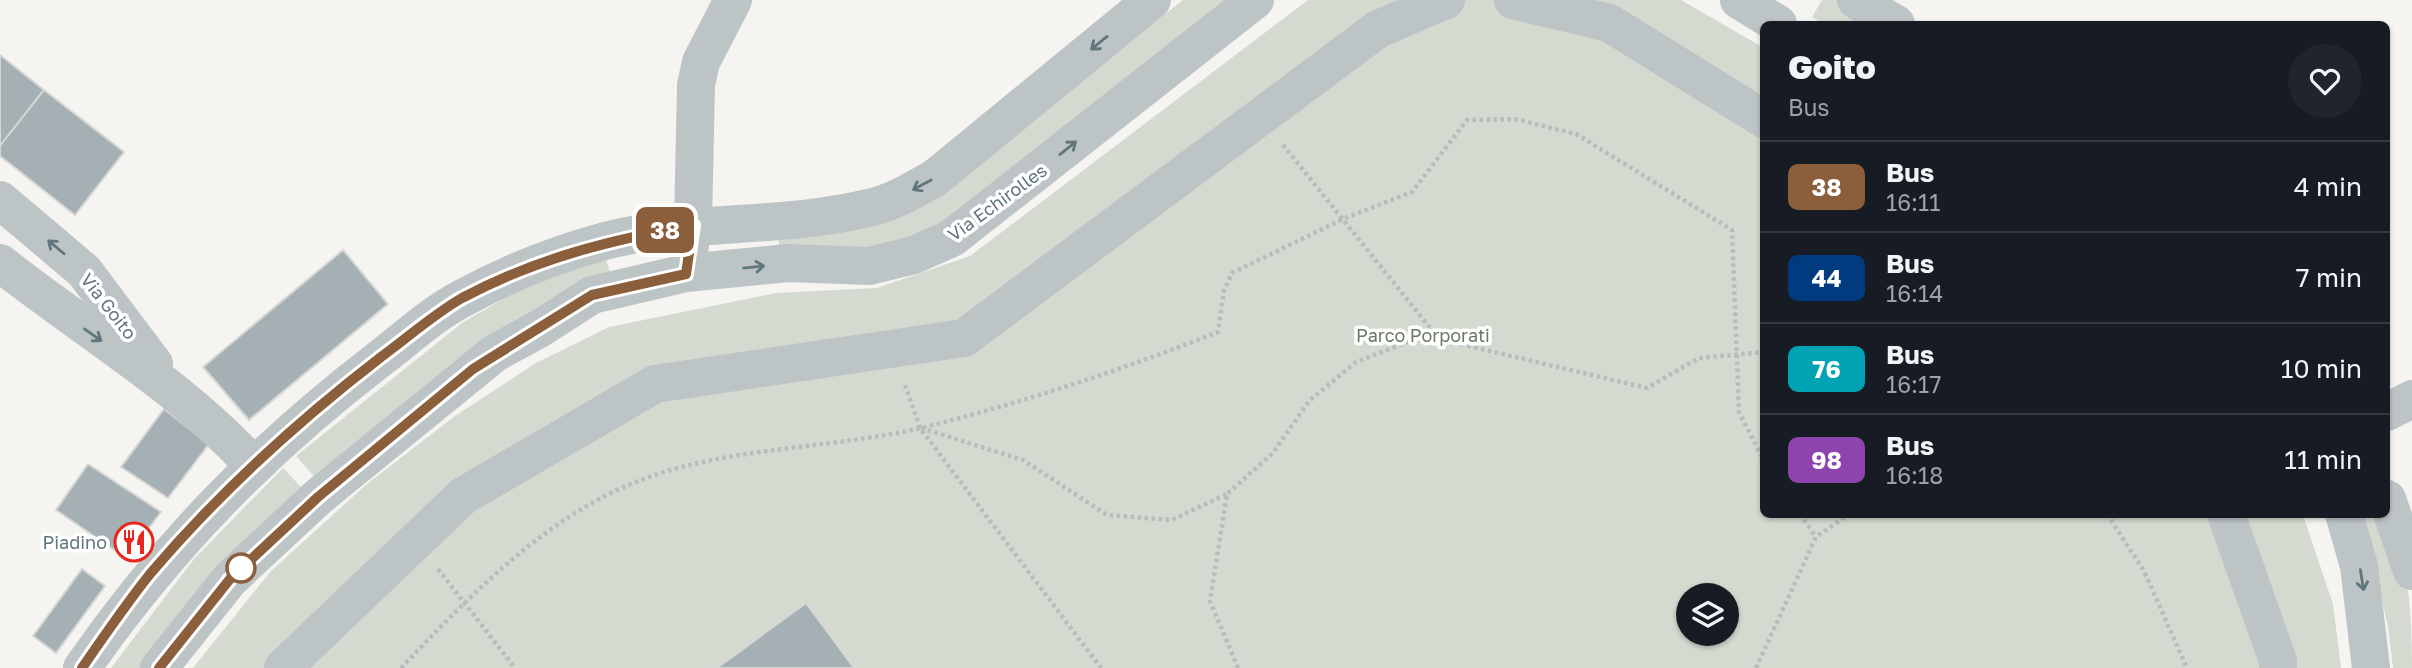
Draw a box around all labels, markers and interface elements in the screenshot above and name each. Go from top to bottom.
one-way arrow [1090,36,1108,51]
button: heart [2288,44,2362,118]
text: Goito [1788,47,1876,86]
text: Bus [1788,93,1830,121]
one-way arrow [1059,141,1077,156]
text: Bus [1886,157,1934,188]
street label: Via Echirolles [943,159,1051,245]
text: 4 min [2294,171,2362,202]
text: 38 [1812,172,1842,201]
one-way arrow [912,179,932,193]
text: 16:11 [1886,188,1940,216]
line badge: 38 [634,207,696,253]
text: 38 [650,215,680,244]
one-way arrow [47,239,65,255]
text: Bus [1886,248,1934,279]
one-way arrow [742,260,765,273]
text: 7 min [2296,262,2362,293]
text: 44 [1812,263,1842,292]
street label: Via Goito [76,269,142,343]
text: 16:14 [1886,279,1943,307]
park label: Parco Porporati [1356,324,1490,346]
one-way arrow [83,328,102,342]
text: Bus [1886,339,1934,370]
text: 10 min [2281,353,2362,384]
text: 76 [1812,354,1841,383]
text: 16:17 [1886,370,1941,398]
text: Bus [1886,430,1934,461]
text: 11 min [2284,444,2362,475]
text: 98 [1811,445,1842,474]
text: 16:18 [1886,461,1943,489]
restaurant icon: Piadino [113,521,155,563]
place label: Piadino [42,531,107,553]
unlabelled marker [226,553,256,583]
one-way arrow [2355,568,2368,591]
map controls [1676,583,1739,646]
button: layers [1676,583,1739,646]

